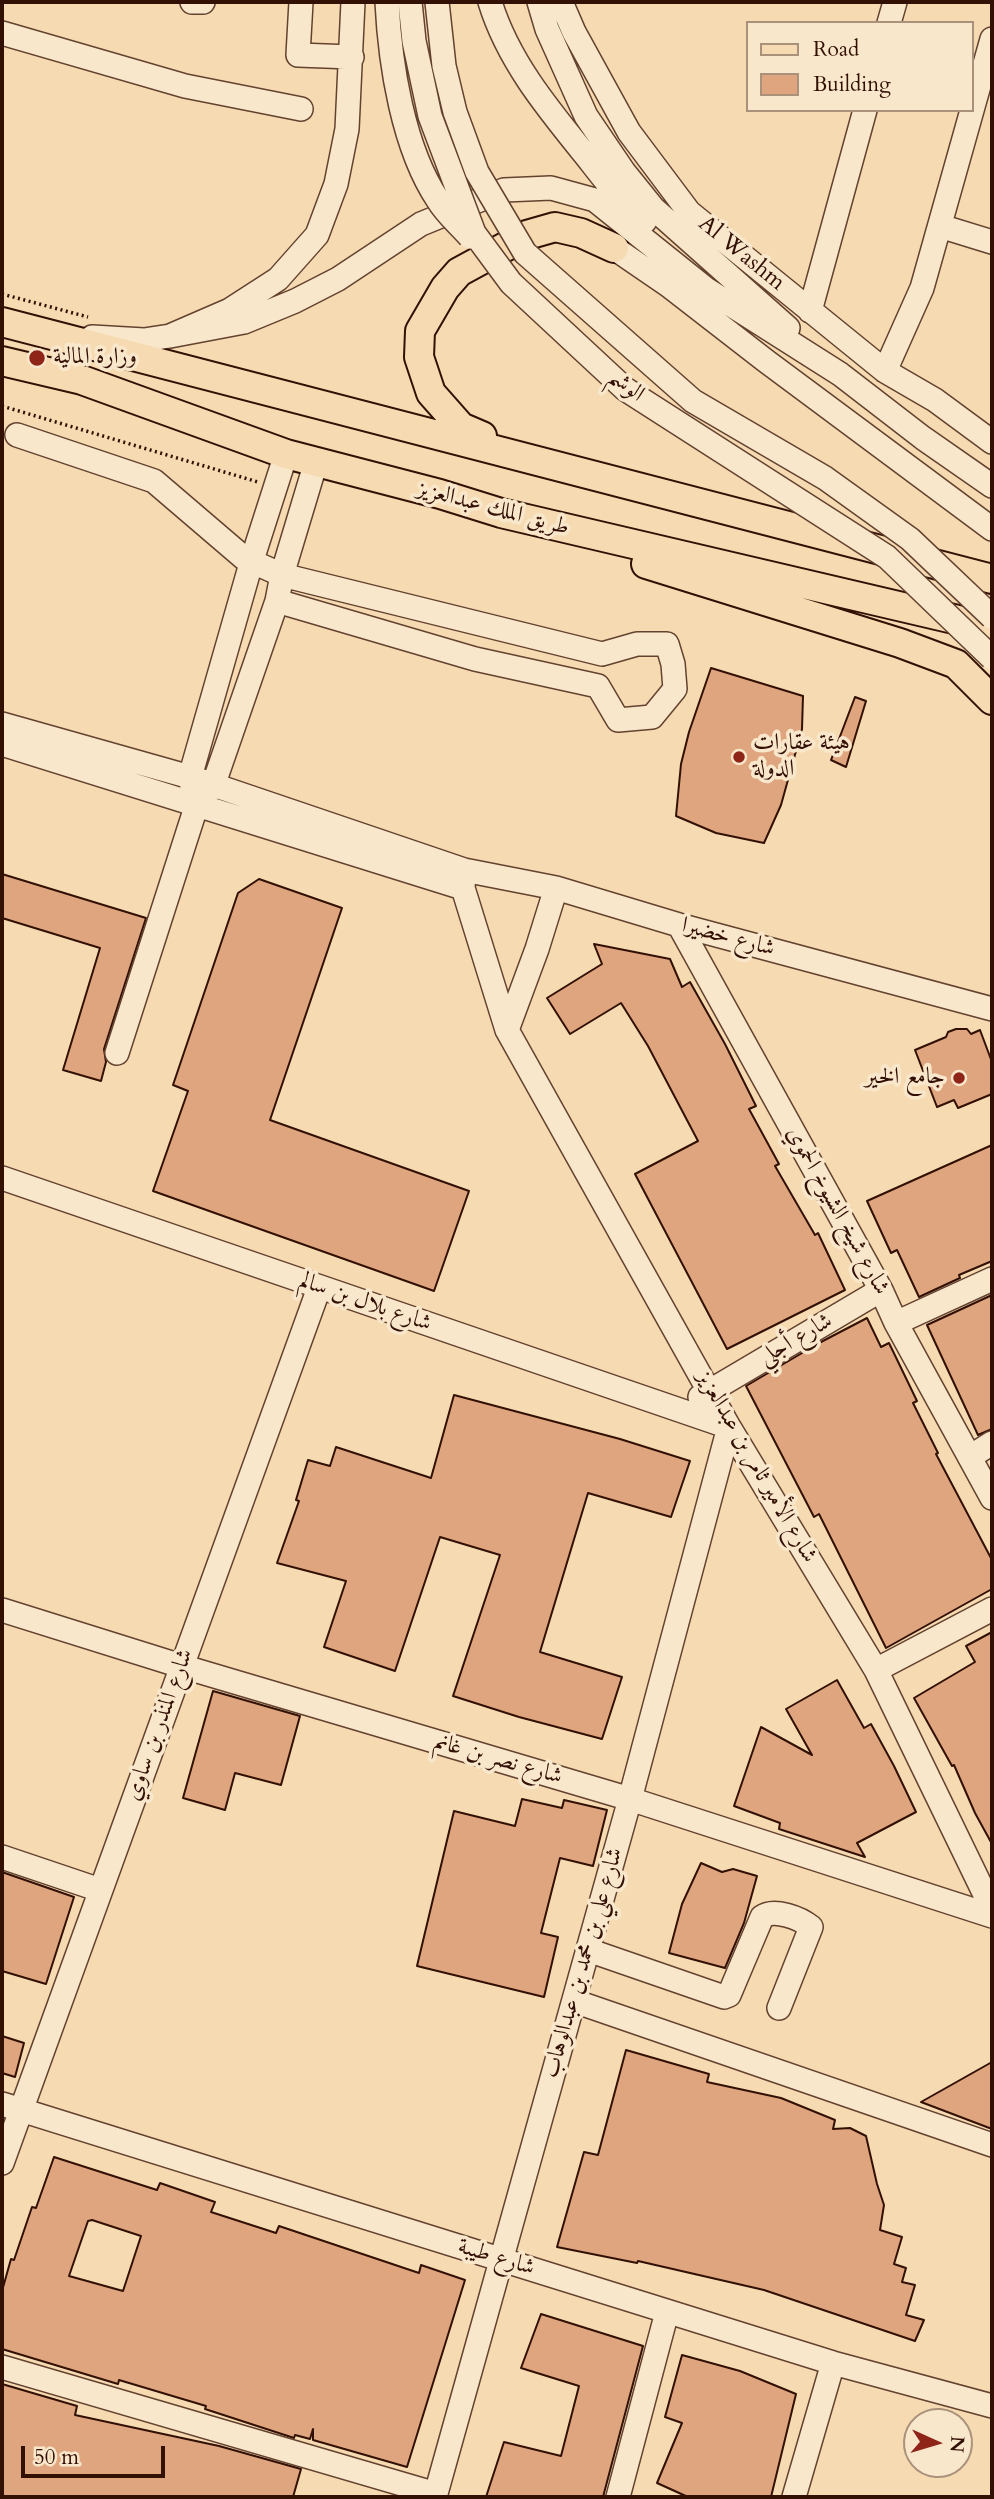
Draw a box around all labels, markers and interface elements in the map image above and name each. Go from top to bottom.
legend [746,21,973,112]
text: Road [813,35,859,64]
text: Building [813,70,891,99]
street label: Al Washm [692,211,790,297]
place label: وزارة المالية [53,344,137,372]
marker: وزارة المالية [27,348,47,368]
street label: الوشم [603,363,649,409]
street label: طريق الملك عبدالعزيز [414,475,572,543]
place label: هيئة عقارات الدولة [753,730,850,784]
marker: هيئة عقارات الدولة [731,749,747,765]
street label: شارع خضيرا [678,912,778,964]
place label: جامع الخير [865,1064,945,1092]
marker: جامع الخير [951,1070,967,1086]
street label: شارع شيخ الشيوخ الحموي [779,1122,895,1300]
street label: شارع بلال بن سالم [295,1267,435,1339]
street label: شارع أجلي [754,1308,838,1372]
street label: شارع الأمير ثامر بن عبدالعزيز [690,1366,822,1568]
street label: شارع المنذر بن ساوي [120,1645,200,1805]
street label: شارع نصر بن غانم [431,1728,565,1792]
street label: شارع علي بن محمد بن عبدالوهاب [538,1845,630,2081]
street label: شارع طيبة [454,2233,538,2283]
north arrow [903,2408,973,2478]
scale bar [24,2432,168,2476]
text: N [943,2435,970,2453]
text: 50 m [34,2443,79,2472]

